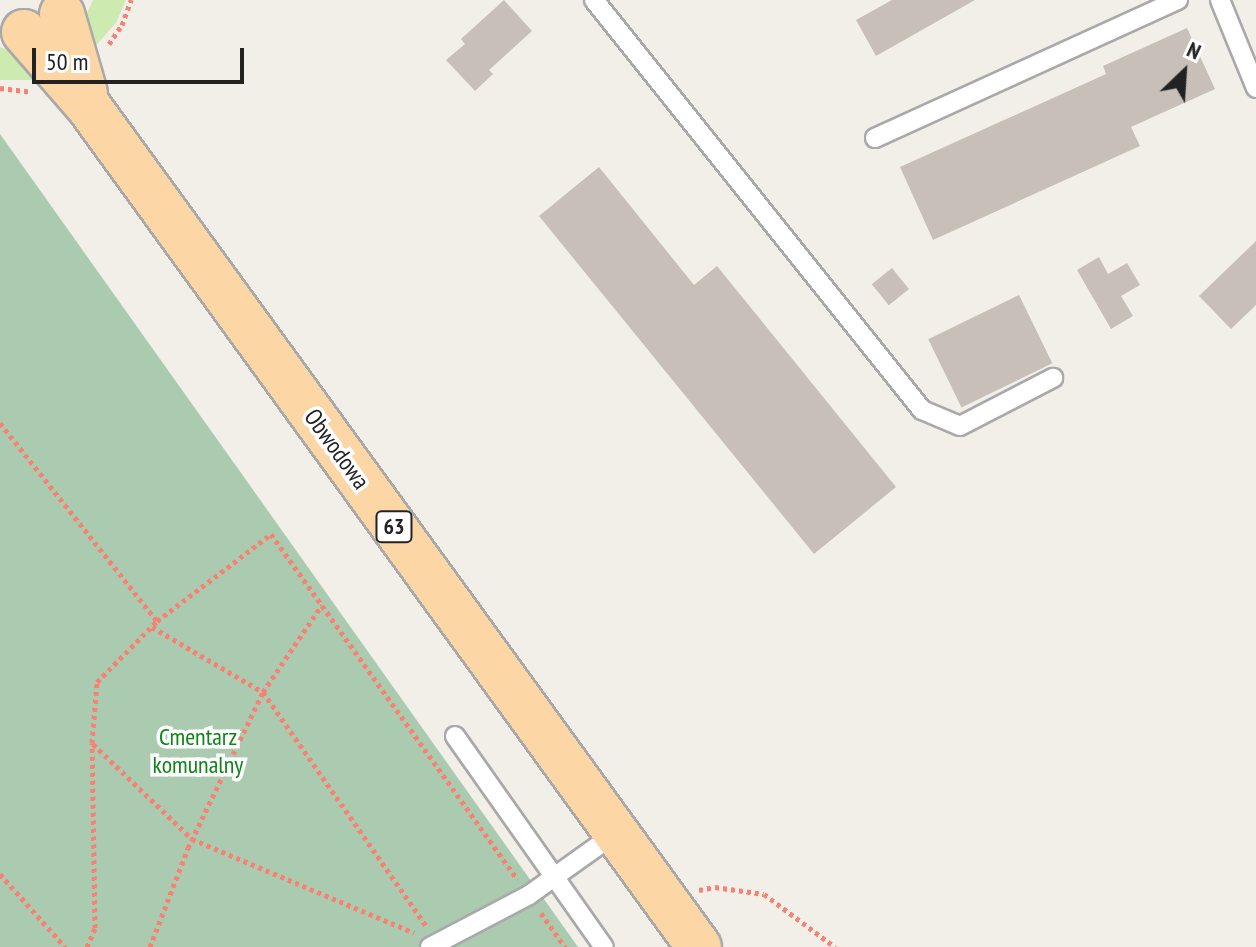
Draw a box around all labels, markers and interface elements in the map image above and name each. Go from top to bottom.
scale bar [36,32,248,82]
north arrow [1144,32,1224,112]
text: N [1183,35,1205,65]
text: 50 m [46,46,88,77]
street label: Obwodowa [298,403,376,495]
road number: 63 [374,509,414,545]
park label: Cmentarz komunalny [153,723,243,779]

